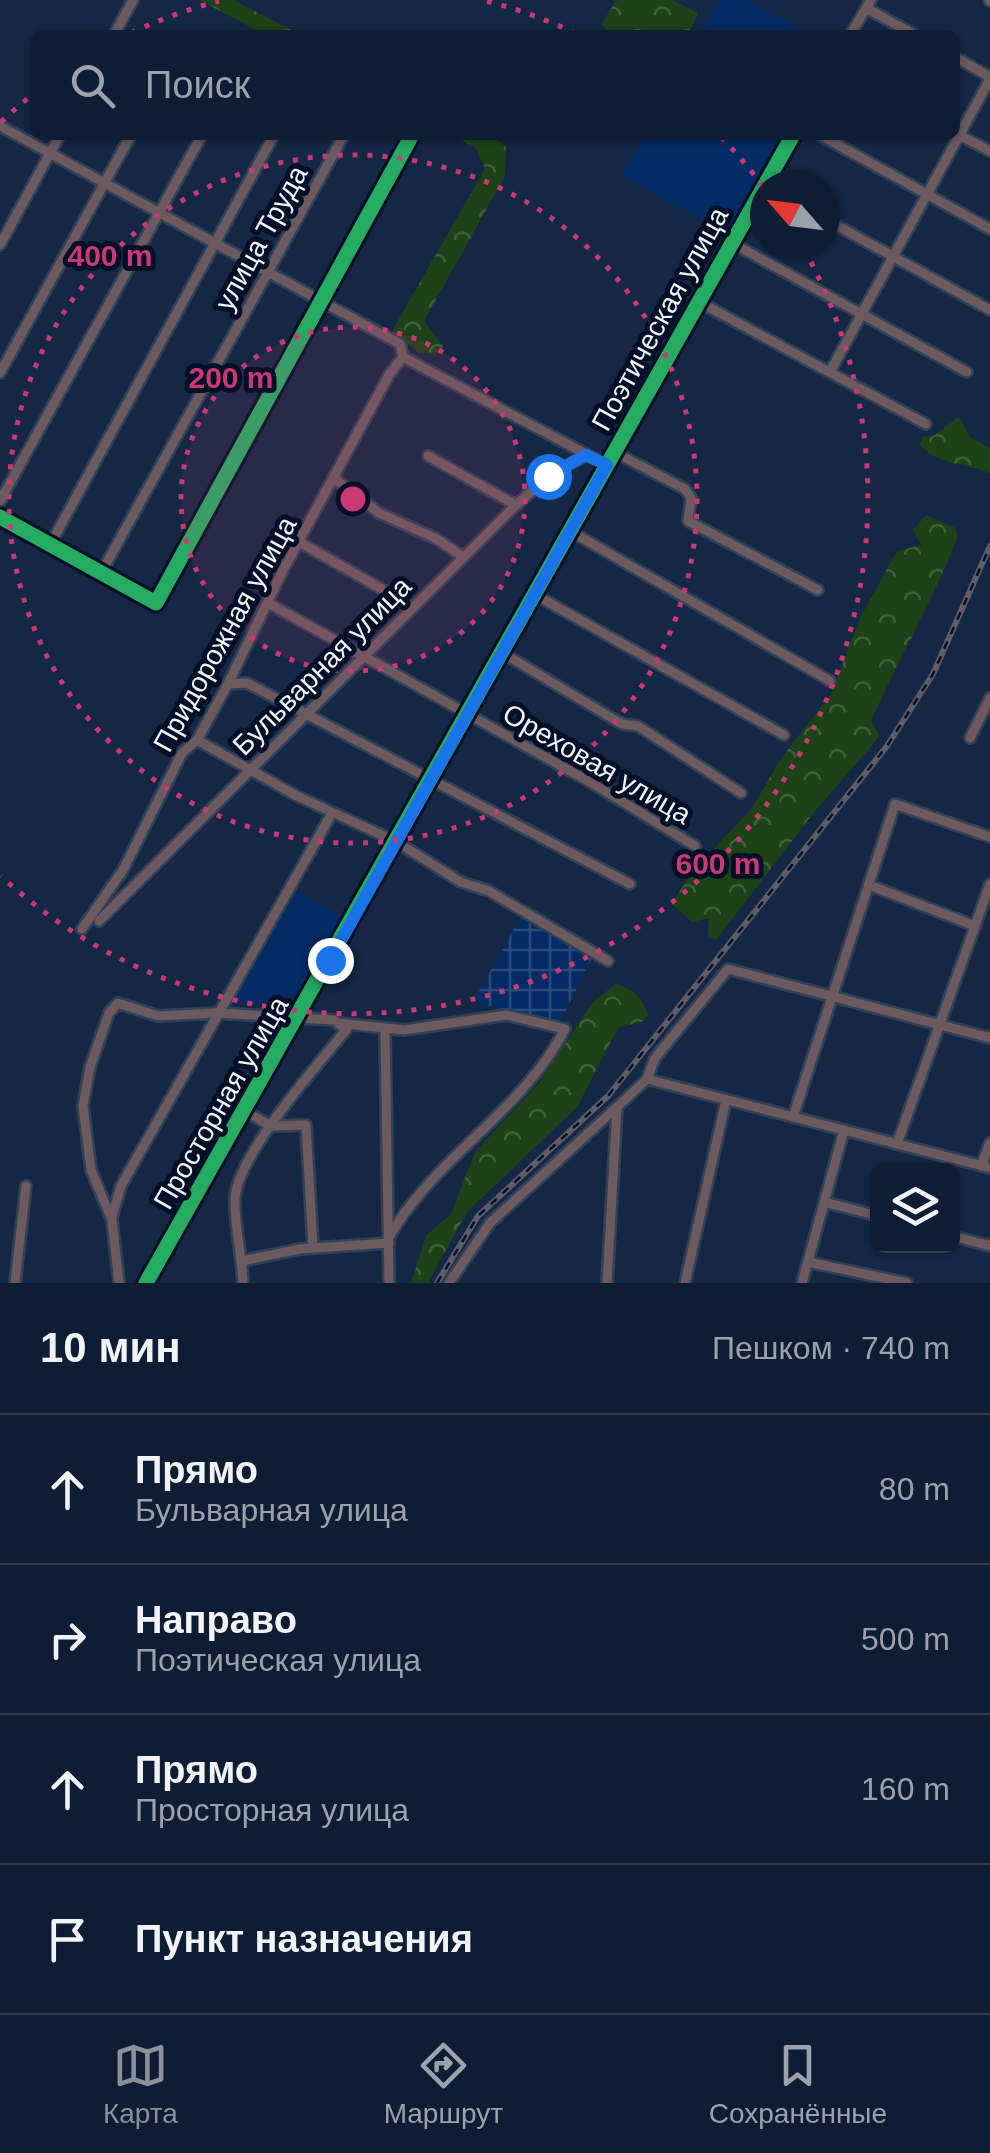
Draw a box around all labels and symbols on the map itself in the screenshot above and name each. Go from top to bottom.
street label: улица Труда [209,160,314,316]
north arrow [750,170,840,260]
street label: Поэтическая улица [586,202,734,436]
text: 400 m [67,239,153,272]
text: 200 m [188,361,274,394]
route start [526,454,572,500]
centre of rings [335,481,371,517]
street label: Придорожная улица [148,511,303,757]
street label: Бульварная улица [227,570,418,761]
street label: Ореховая улица [498,698,697,831]
text: 600 m [675,847,761,880]
route end [308,938,354,984]
street label: Просторная улица [148,991,295,1215]

